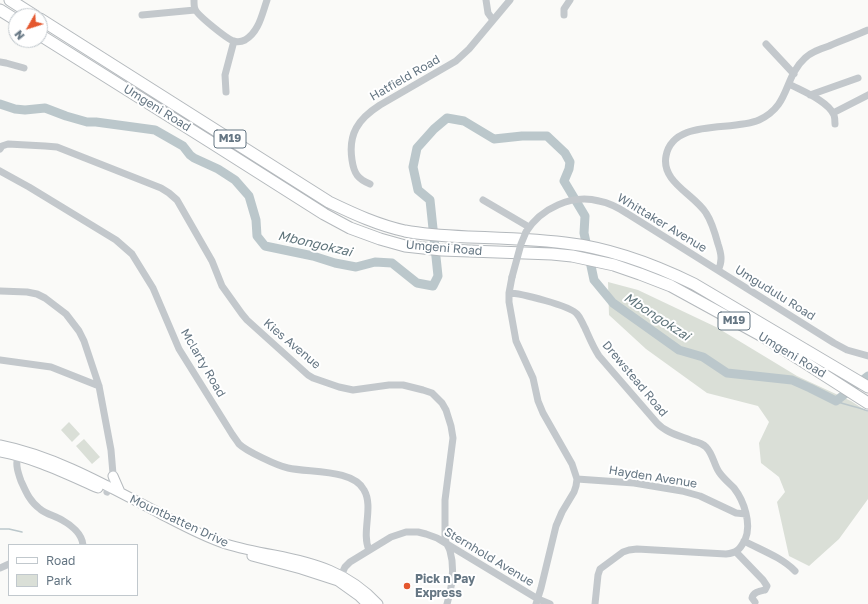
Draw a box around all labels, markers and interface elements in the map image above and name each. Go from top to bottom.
north arrow [8,8,48,48]
text: N [11,28,27,43]
street label: Hatfield Road [367,52,443,104]
street label: Umgeni Road [121,82,193,134]
road number: M19 [214,130,246,148]
street label: Whittaker Avenue [615,191,709,255]
water label: Mbongokzai [276,228,354,260]
street label: Umgeni Road [405,237,483,259]
street label: Umgudulu Road [732,262,818,324]
water label: Mbongokzai [621,290,693,344]
road number: M19 [718,312,750,330]
street label: Kies Avenue [260,316,324,372]
street label: Mclarty Road [178,326,228,400]
street label: Umgeni Road [755,329,829,381]
street label: Drewstead Road [599,338,671,420]
street label: Hayden Avenue [608,463,698,491]
street label: Mountbatten Drive [127,492,231,550]
street label: Sternhold Avenue [441,524,537,590]
legend [8,544,138,596]
text: Road [46,553,75,568]
place label: Pick n Pay Express [415,572,475,600]
text: Park [46,573,72,588]
marker: Pick n Pay Express [402,581,412,591]

